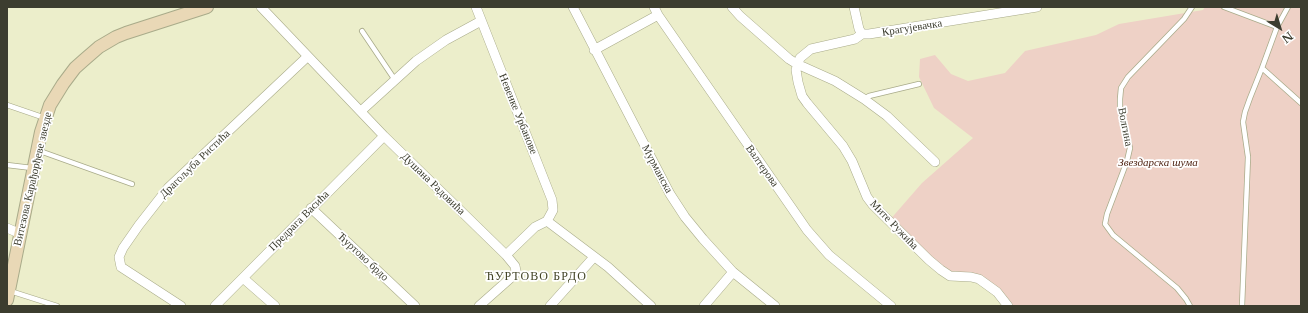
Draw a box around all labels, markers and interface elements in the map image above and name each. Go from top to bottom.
north arrow [1260,8,1300,48]
street label: Крагујевачка [881,17,943,39]
text: N [1279,29,1296,46]
street label: Невенке Урбанове [496,72,540,156]
street label: Волгина [1115,106,1135,148]
street label: Витезова Карађорђеве звезде [11,111,55,247]
street label: Драгољуба Ристића [157,127,233,201]
street label: Валтерова [743,142,781,190]
street label: Мурманска [639,143,675,195]
street label: Душана Радовића [398,150,468,218]
park label: Звездарска шума [1118,156,1198,170]
street label: Предрага Васића [266,188,332,254]
street label: Мите Ружића [867,197,921,253]
street label: Ћуртово брдо [335,230,391,284]
district label: ЋУРТОВО БРДО [485,270,587,284]

